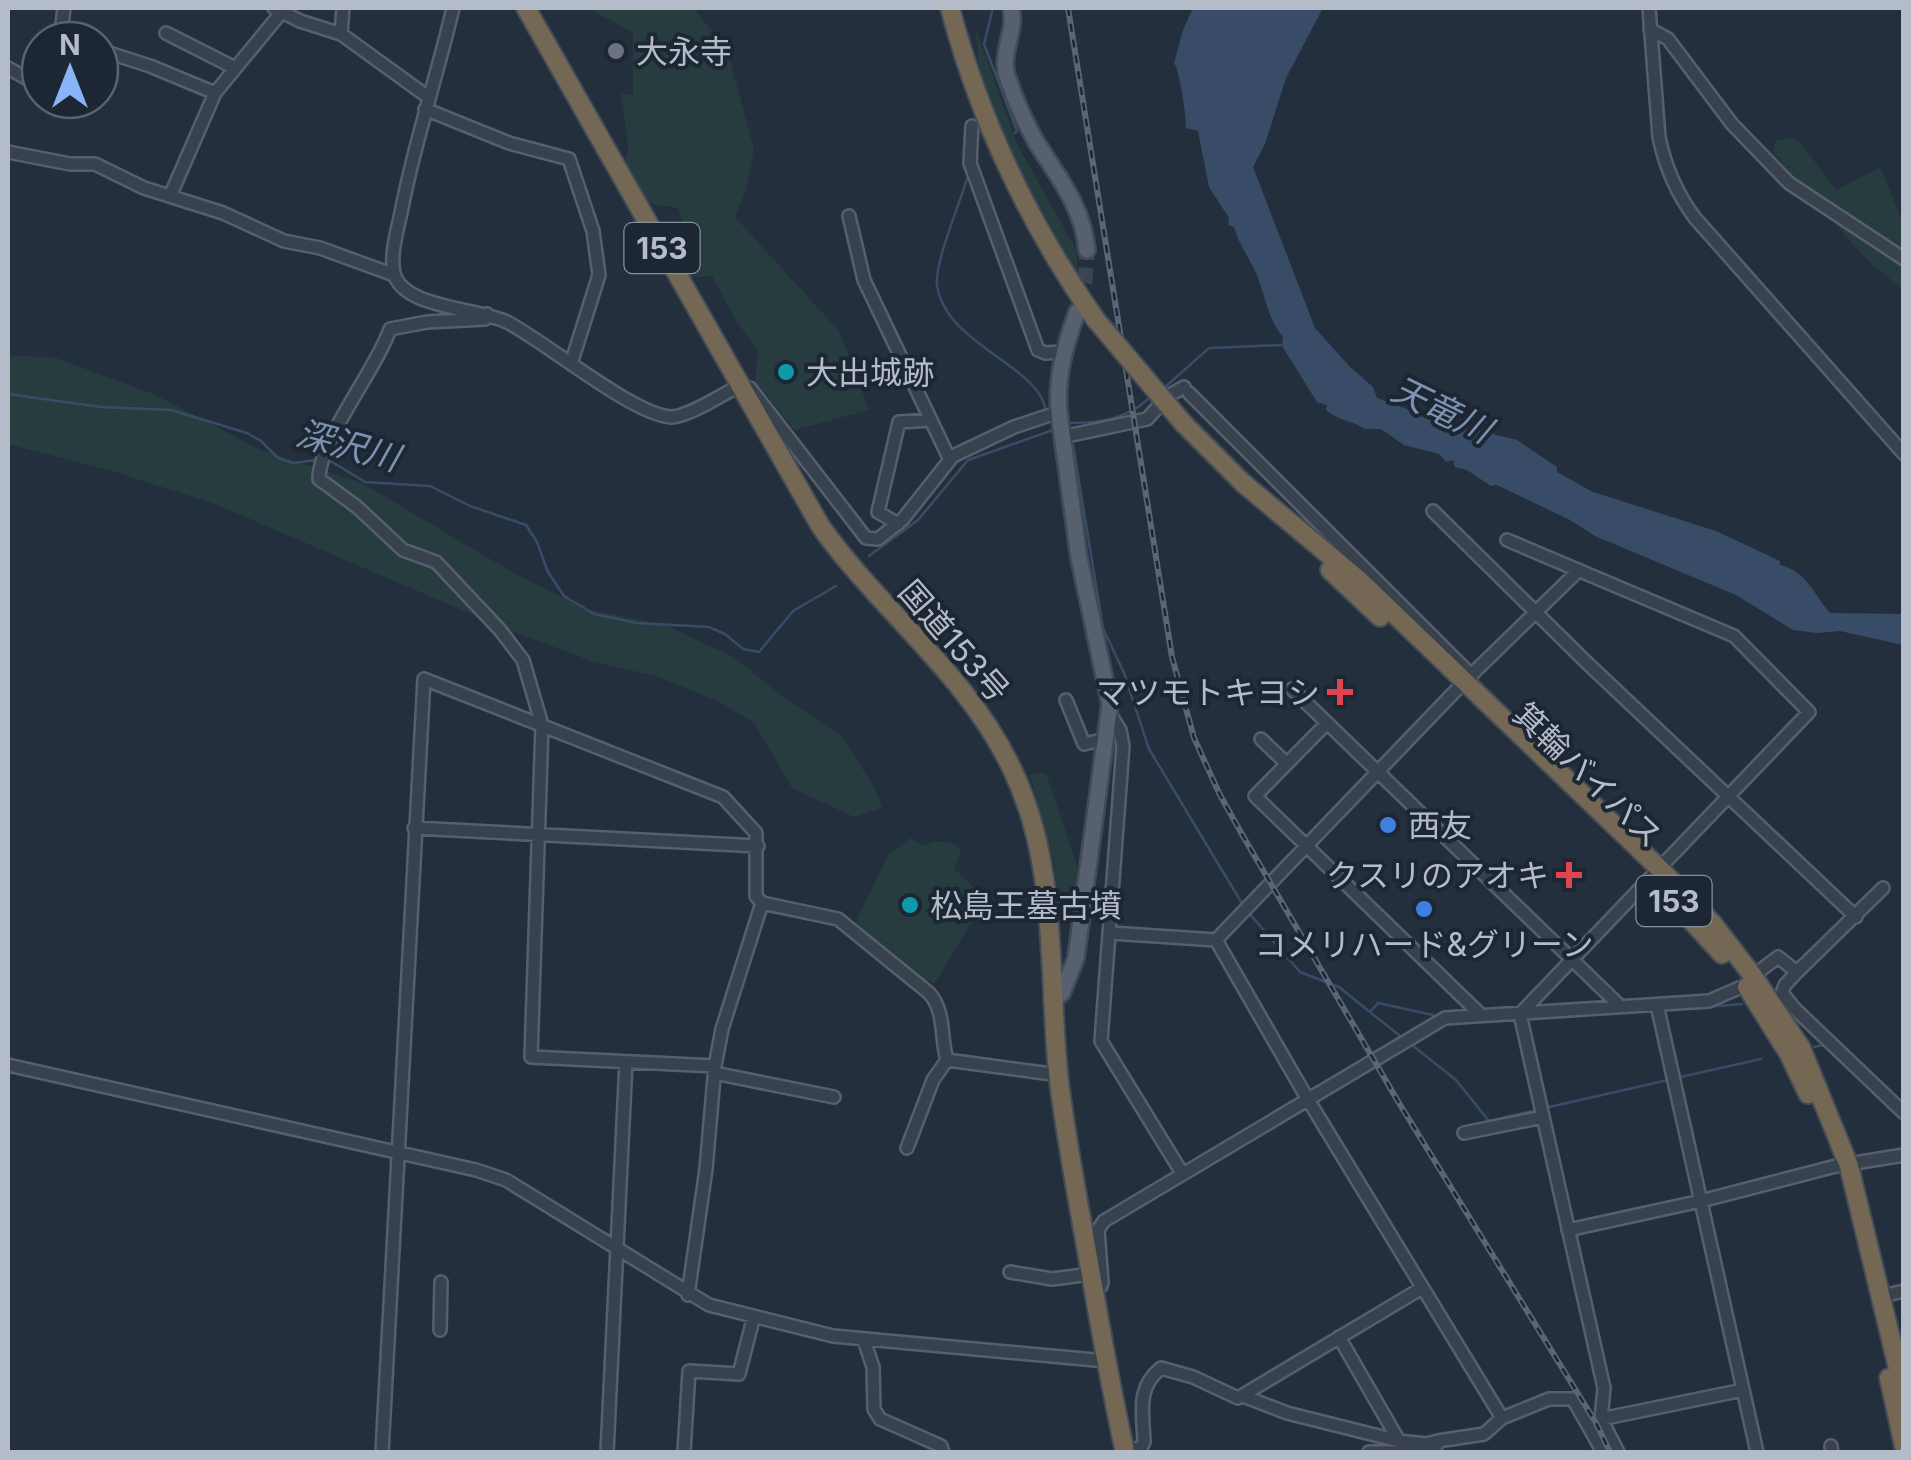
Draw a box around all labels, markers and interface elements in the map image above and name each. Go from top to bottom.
north arrow [20,20,120,120]
text: N [59,28,81,62]
place label: 大永寺 [636,32,732,71]
marker: 大永寺 [605,40,627,62]
road number: 153 [624,223,700,273]
place label: 大出城跡 [806,353,934,392]
marker: 大出城跡 [775,361,797,383]
water label: 天竜川 [1386,367,1502,453]
water label: 深沢川 [292,411,408,480]
street label: 国道153号 [891,572,1017,710]
place label: マツモトキヨシ [1096,673,1320,712]
marker: マツモトキヨシ [1329,681,1351,703]
street label: 箕輪バイパス [1506,695,1670,855]
place label: 西友 [1408,806,1472,845]
marker: 西友 [1377,814,1399,836]
place label: クスリのアオキ [1326,856,1549,895]
marker: クスリのアオキ [1558,864,1580,886]
road number: 153 [1636,876,1712,926]
place label: 松島王墓古墳 [930,886,1122,925]
marker: 松島王墓古墳 [899,894,921,916]
marker: コメリハード&グリーン [1413,898,1435,920]
place label: コメリハード&グリーン [1254,925,1594,964]

